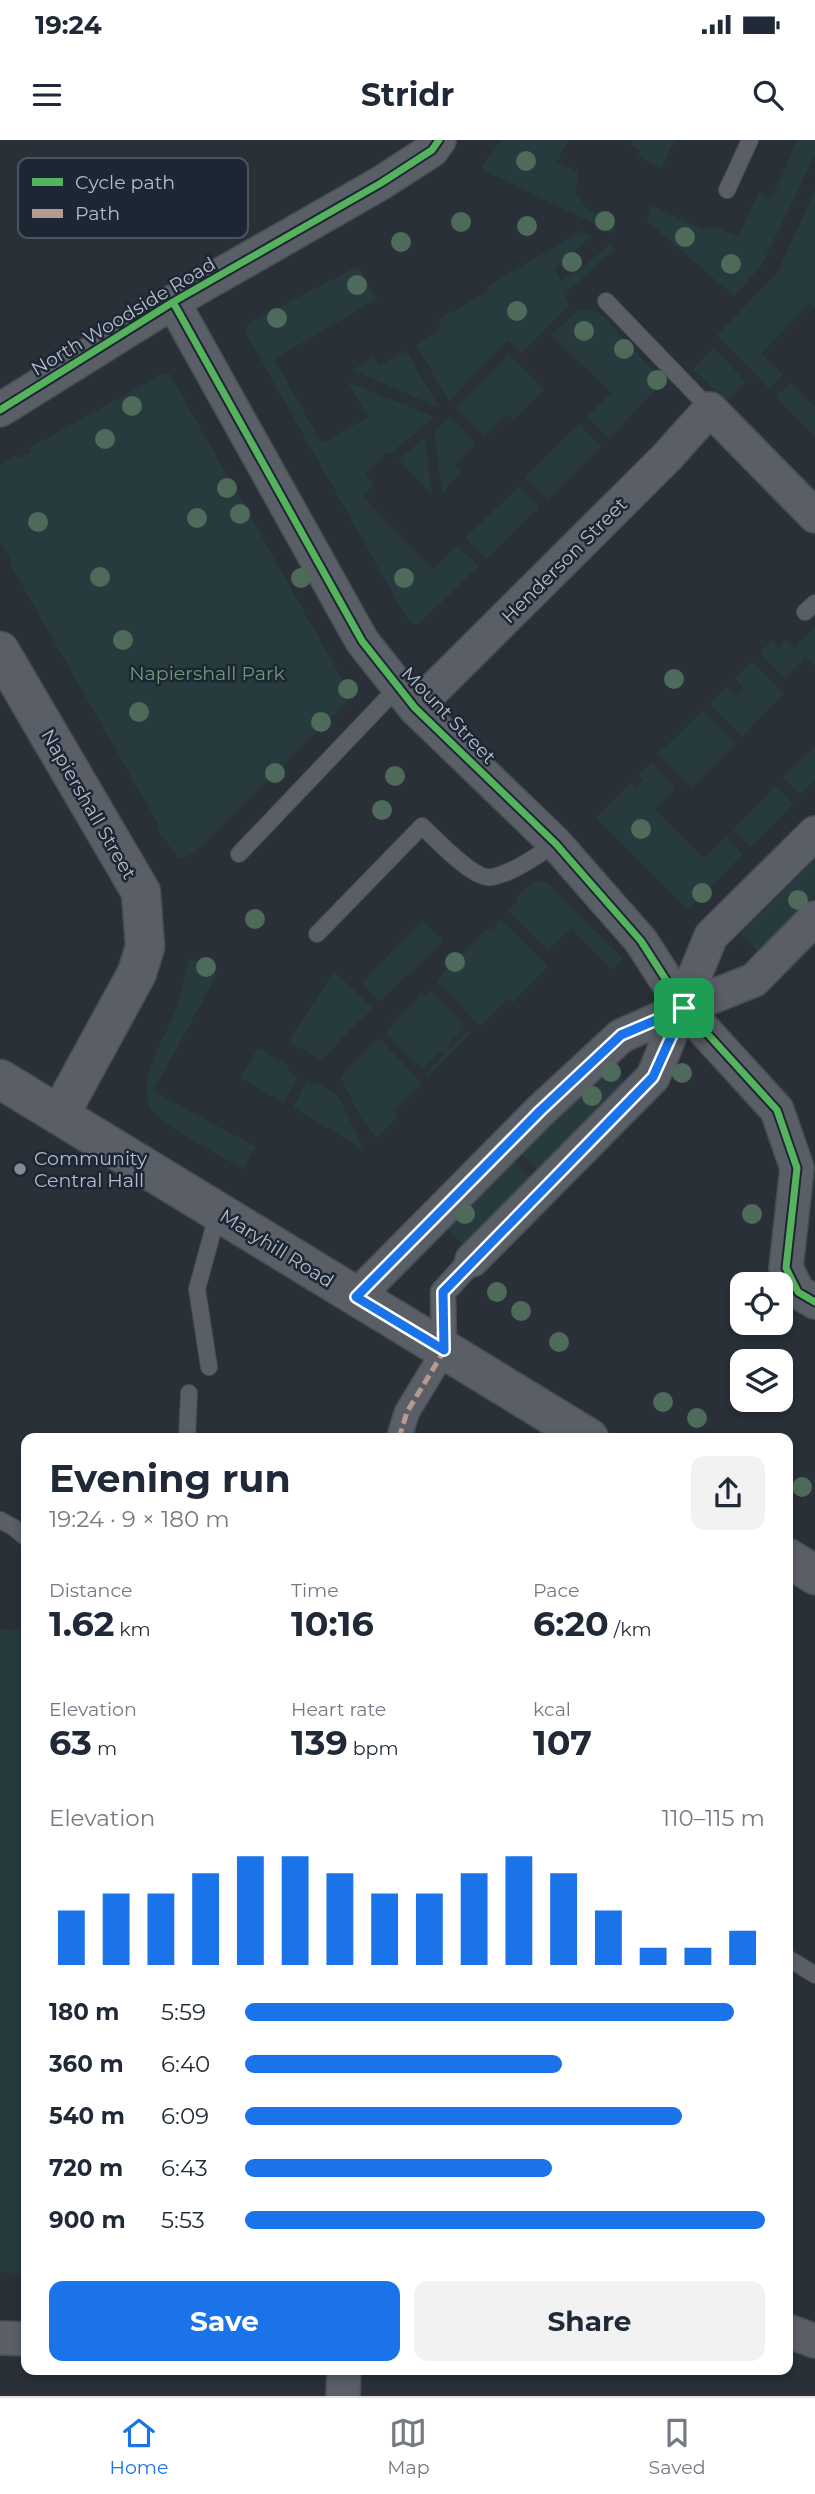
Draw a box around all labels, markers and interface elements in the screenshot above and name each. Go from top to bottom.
text: 19:24 [35,9,102,41]
text: Stridr [361,75,454,114]
icon: menu [28,76,66,114]
icon: search [749,76,787,114]
legend [18,158,248,238]
text: Cycle path [75,171,175,194]
text: Path [75,202,120,225]
street label: North Woodside Road [27,252,220,381]
street label: Henderson Street [497,493,632,628]
park label: Napiershall Park [129,662,285,685]
street label: Mount Street [397,662,501,769]
street label: Napiershall Street [36,725,141,884]
pin [654,978,714,1038]
icon: arrive [665,989,703,1027]
place label: Community Central Hall [34,1147,148,1192]
marker: Community Central Hall [12,1161,28,1177]
street label: Maryhill Road [216,1204,338,1293]
map controls [730,1272,793,1412]
button: locate [730,1272,793,1335]
button: layers [730,1349,793,1412]
text: Evening run [49,1455,291,1502]
button: share [691,1456,765,1530]
text: 19:24 · 9 × 180 m [49,1505,230,1533]
text: Distance [49,1579,132,1602]
text: Time [291,1579,339,1602]
text: Pace [533,1579,580,1602]
text: 1.62 [49,1602,114,1645]
text: 10:16 [291,1602,374,1645]
text: 6:20 [533,1602,609,1645]
text: km [114,1618,151,1641]
text: /km [609,1618,652,1641]
text: Elevation [49,1698,137,1721]
text: Heart rate [291,1698,386,1721]
text: kcal [533,1698,571,1721]
text: 63 [49,1721,92,1764]
text: 139 [291,1721,348,1764]
text: 107 [533,1721,592,1764]
text: m [92,1737,117,1760]
text: bpm [348,1737,399,1760]
text: Elevation [49,1804,155,1832]
text: 110–115 m [662,1804,765,1832]
text: 180 m [49,1998,119,2026]
text: 5:59 [161,1998,206,2026]
text: 360 m [49,2050,124,2078]
text: 6:40 [161,2050,210,2078]
text: 540 m [49,2102,125,2130]
text: 6:09 [161,2102,209,2130]
text: 720 m [49,2154,123,2182]
text: 6:43 [161,2154,208,2182]
text: 900 m [49,2206,126,2234]
text: 5:53 [161,2206,205,2234]
button: Save [49,2281,400,2361]
button: Share [414,2281,765,2361]
tab: Home [109,2414,168,2479]
tab: Map [387,2414,430,2479]
tab: Saved [648,2414,706,2479]

